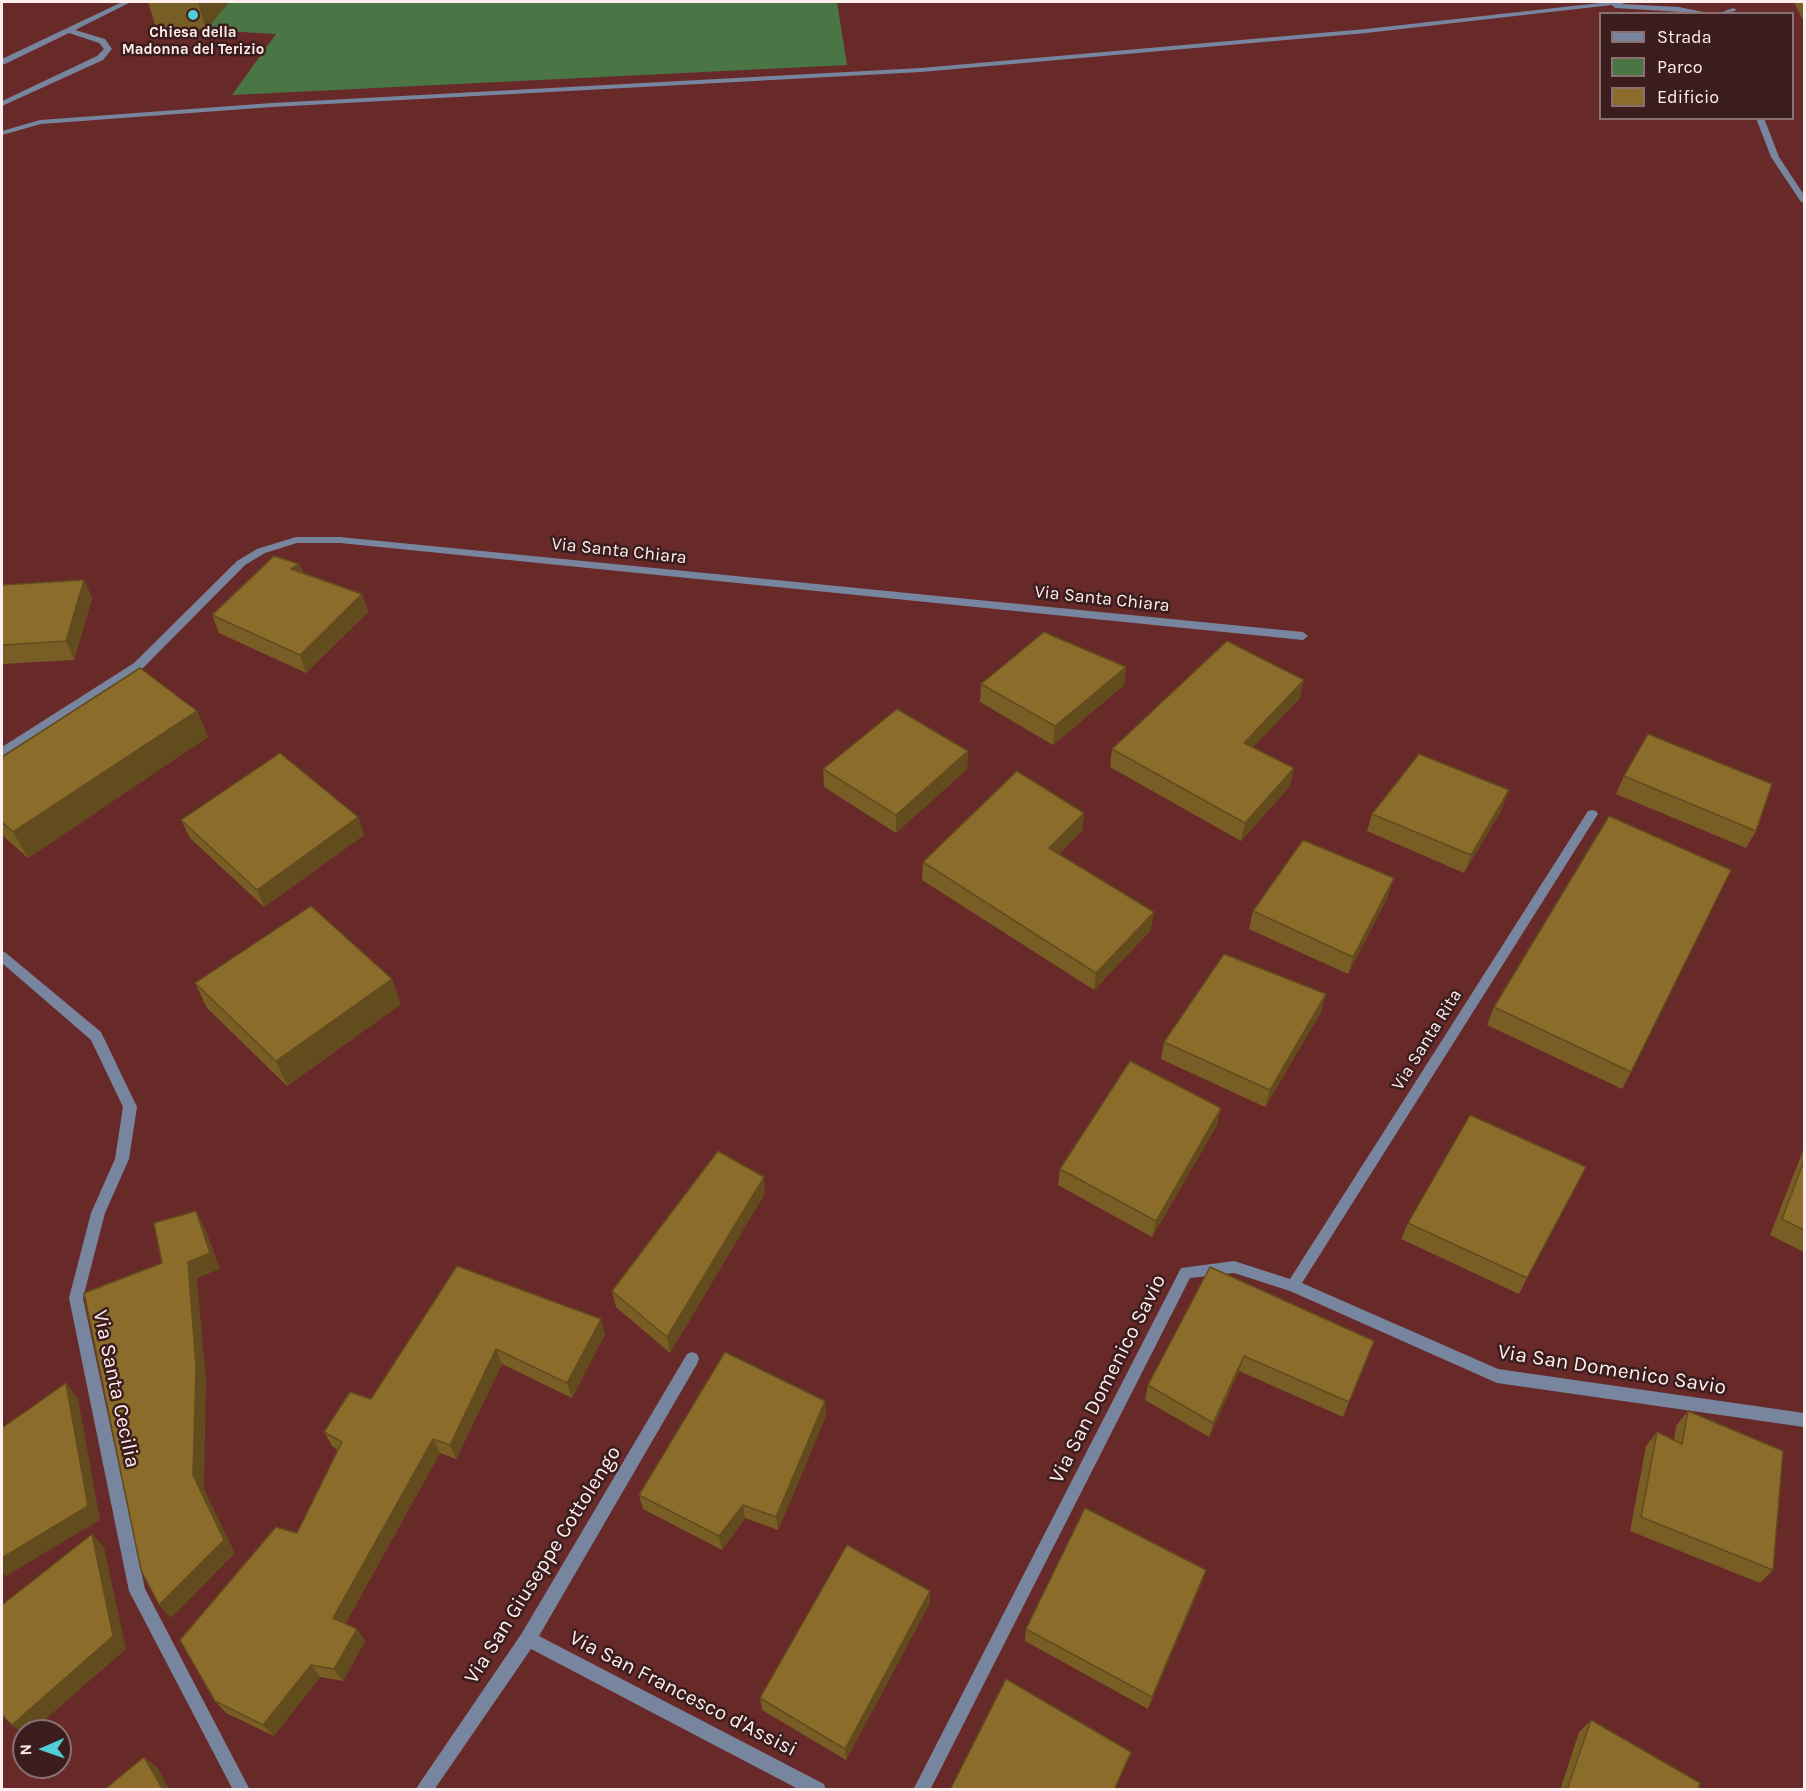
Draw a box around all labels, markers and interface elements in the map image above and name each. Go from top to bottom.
marker: Chiesa della Madonna del Terizio [186,8,200,22]
legend [1599,12,1794,120]
place label: Chiesa della Madonna del Terizio [122,24,264,59]
text: Strada [1657,26,1712,48]
text: Parco [1657,56,1703,78]
text: Edificio [1657,86,1719,108]
street label: Via Santa Chiara [550,533,688,569]
street label: Via Santa Chiara [1033,581,1171,617]
street label: Via Santa Rita [1387,985,1467,1095]
street label: Via San Domenico Savio [1044,1270,1172,1488]
street label: Via Santa Cecilia [87,1308,145,1470]
street label: Via San Domenico Savio [1496,1339,1728,1401]
street label: Via San Giuseppe Cottolengo [459,1442,627,1688]
street label: Via San Francesco d'Assisi [565,1626,801,1762]
north arrow [12,1719,72,1779]
text: N [16,1744,35,1756]

